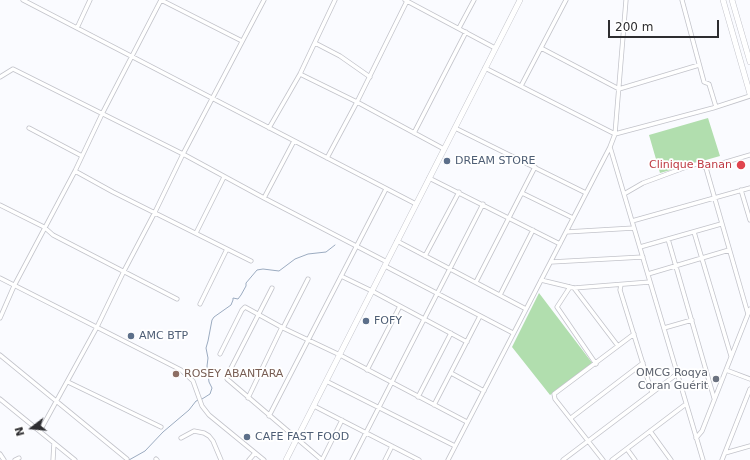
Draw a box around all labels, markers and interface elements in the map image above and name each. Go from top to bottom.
scale bar [610,12,721,38]
text: 200 m [615,20,653,34]
place label: DREAM STORE [455,154,536,168]
marker: DREAM STORE [442,156,452,166]
place label: Clinique Banan [649,158,732,172]
marker: Clinique Banan [735,159,747,171]
place label: FOFY [374,314,402,328]
marker: FOFY [361,316,371,326]
place label: AMC BTP [139,329,188,343]
marker: AMC BTP [126,331,136,341]
place label: OMCG Roqya Coran Guérit [636,366,708,392]
place label: ROSEY ABANTARA [184,367,283,381]
marker: ROSEY ABANTARA [171,369,181,379]
marker: OMCG Roqya Coran Guérit [711,374,721,384]
north arrow [12,408,52,448]
text: N [12,425,28,438]
place label: CAFE FAST FOOD [255,430,349,444]
marker: CAFE FAST FOOD [242,432,252,442]

